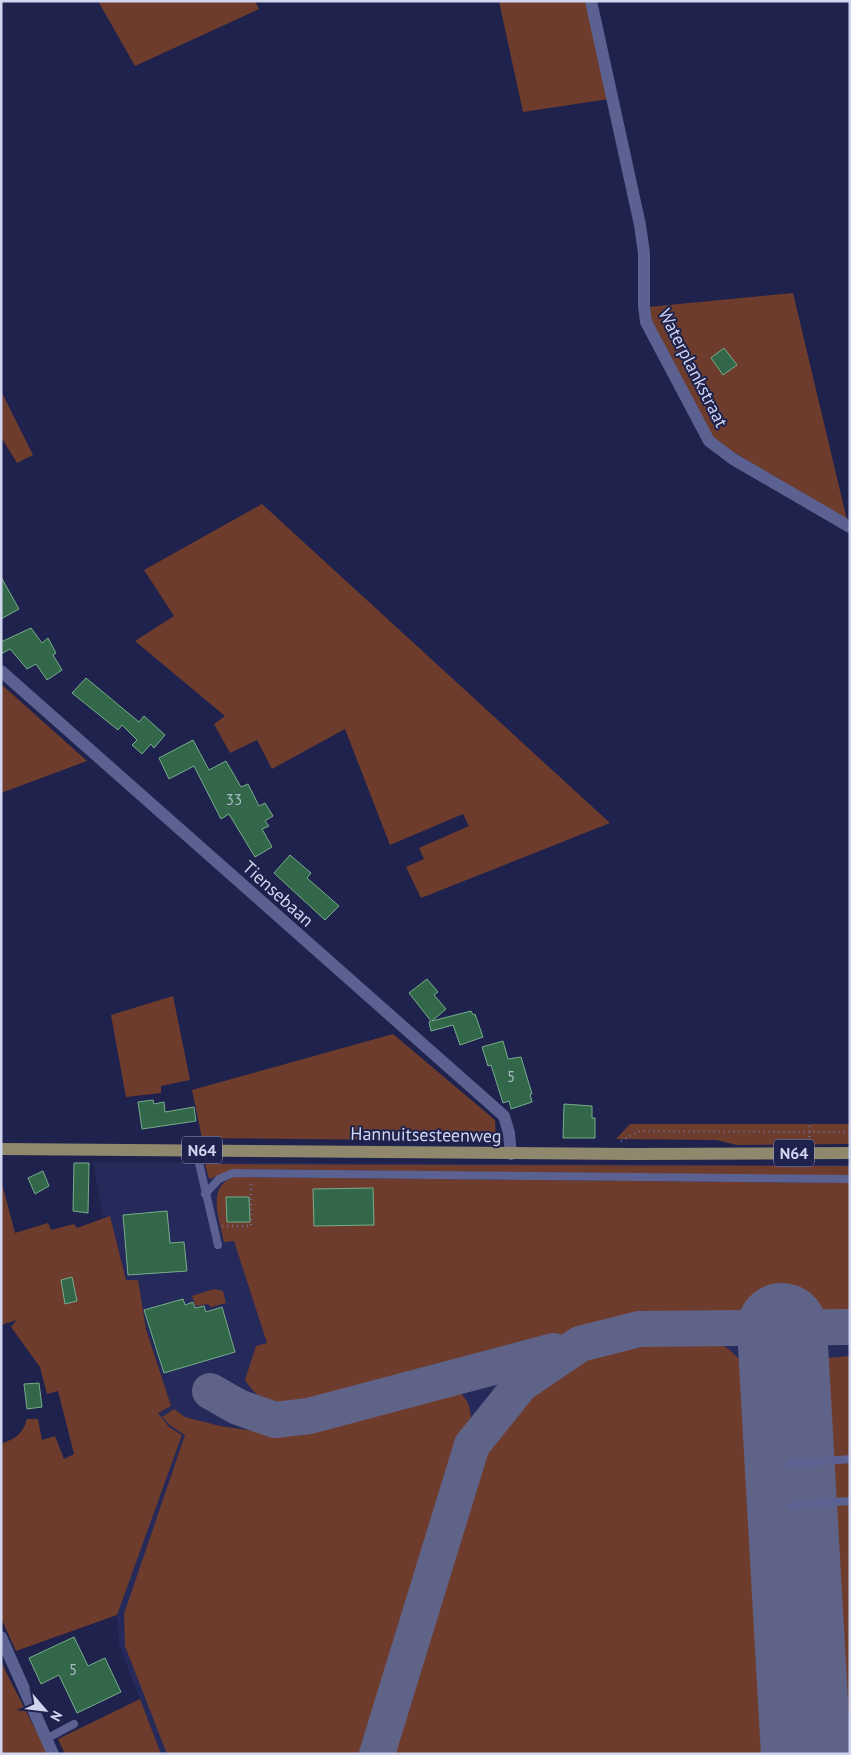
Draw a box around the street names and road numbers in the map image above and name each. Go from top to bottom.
street label: Waterplankstraat [654,304,733,431]
street label: Tiensebaan [238,856,319,932]
street label: Hannuitsesteenweg [350,1122,502,1147]
road number: N64 [182,1136,222,1164]
road number: N64 [774,1140,814,1166]

